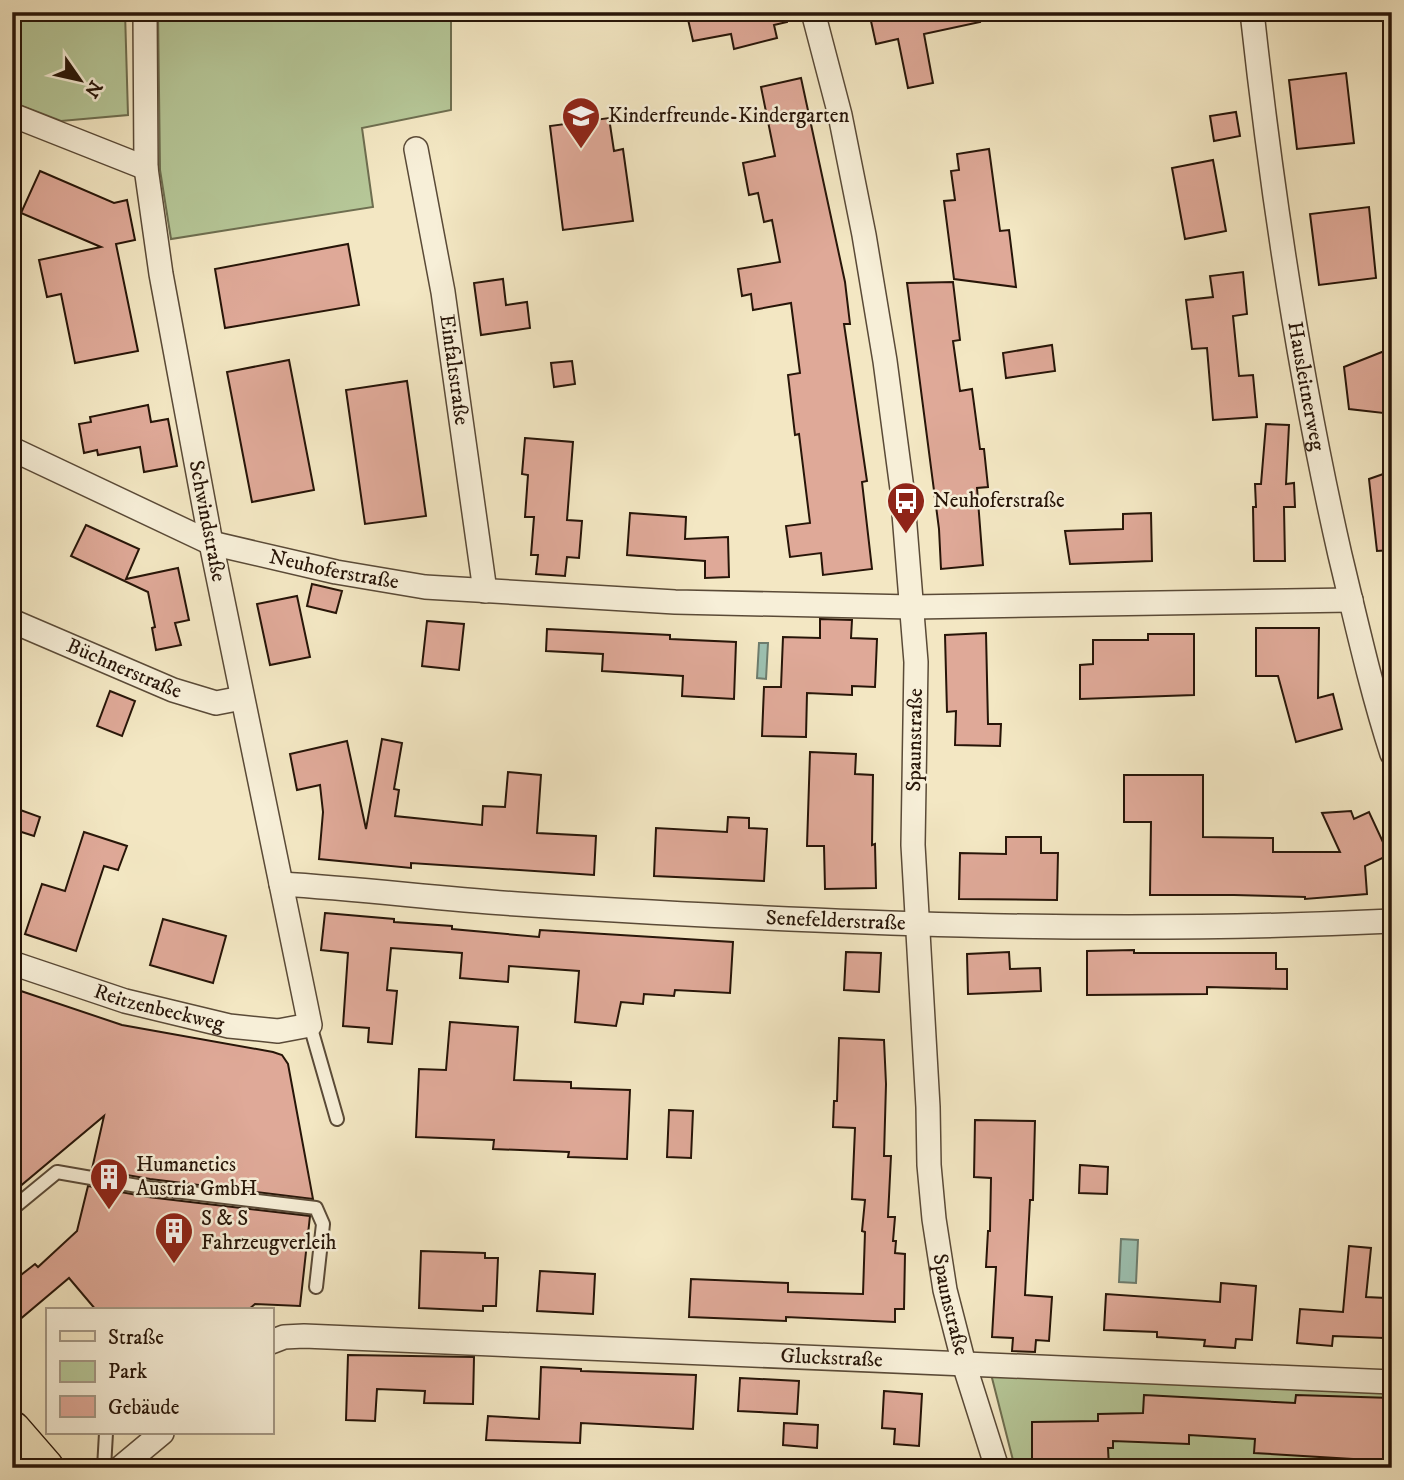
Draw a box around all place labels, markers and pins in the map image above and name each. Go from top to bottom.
school or university icon: Kinderfreunde-Kindergarten [560,95,602,150]
place label: Kinderfreunde-Kindergarten [608,103,849,129]
bus stop icon: Neuhoferstraße [885,480,927,535]
place label: Neuhoferstraße [933,488,1065,514]
place label: Humanetics Austria GmbH [136,1152,258,1202]
building icon: Humanetics Austria GmbH [88,1156,130,1211]
place label: S & S Fahrzeugverleih [201,1206,337,1256]
building icon: S & S Fahrzeugverleih [153,1210,195,1265]

